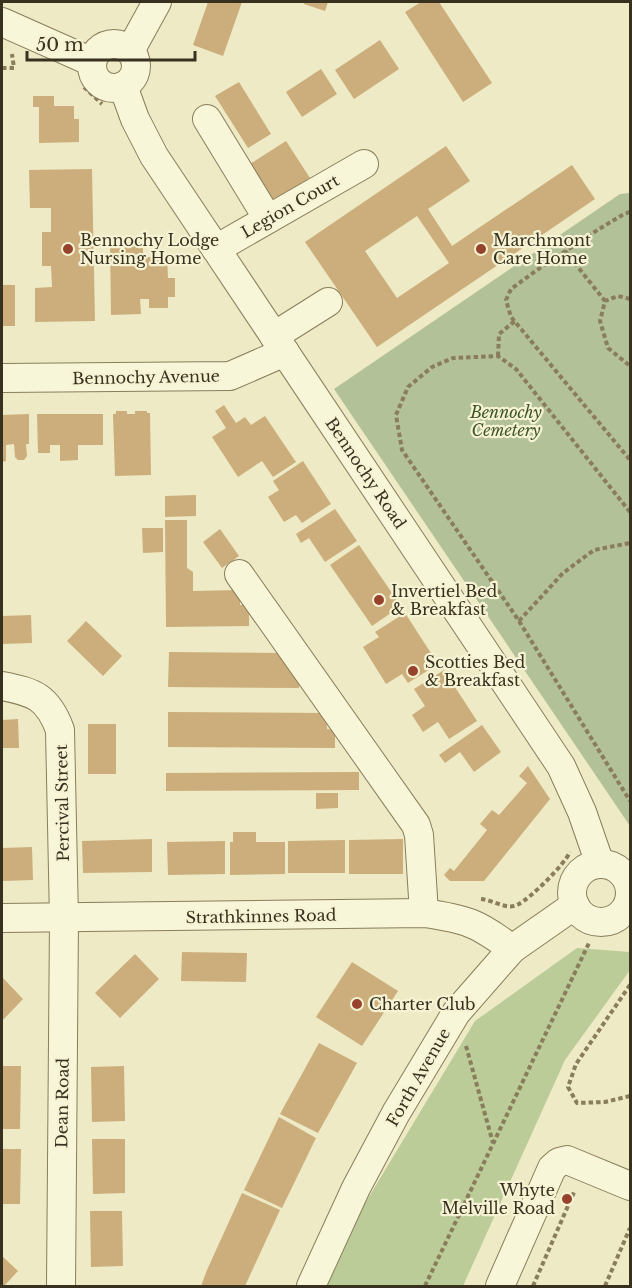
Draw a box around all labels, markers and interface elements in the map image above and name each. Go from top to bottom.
scale bar [27,24,195,62]
text: 50 m [36,34,84,56]
street label: Legion Court [238,170,342,242]
place label: Bennochy Lodge Nursing Home [80,230,219,268]
place label: Marchmont Care Home [493,230,591,268]
marker: Bennochy Lodge Nursing Home [61,242,75,256]
marker: Marchmont Care Home [474,242,488,256]
street label: Bennochy Avenue [72,366,220,388]
park label: Bennochy Cemetery [469,402,543,440]
street label: Bennochy Road [321,413,411,533]
place label: Invertiel Bed & Breakfast [391,581,497,619]
marker: Invertiel Bed & Breakfast [372,593,386,607]
place label: Scotties Bed & Breakfast [425,652,525,690]
marker: Scotties Bed & Breakfast [406,664,420,678]
street label: Percival Street [51,744,73,862]
street label: Strathkinnes Road [185,905,337,927]
place label: Charter Club [369,994,476,1014]
marker: Charter Club [350,997,364,1011]
street label: Forth Avenue [382,1024,454,1130]
street label: Dean Road [51,1057,73,1148]
place label: Whyte Melville Road [442,1180,555,1218]
marker: Whyte Melville Road [560,1192,574,1206]

